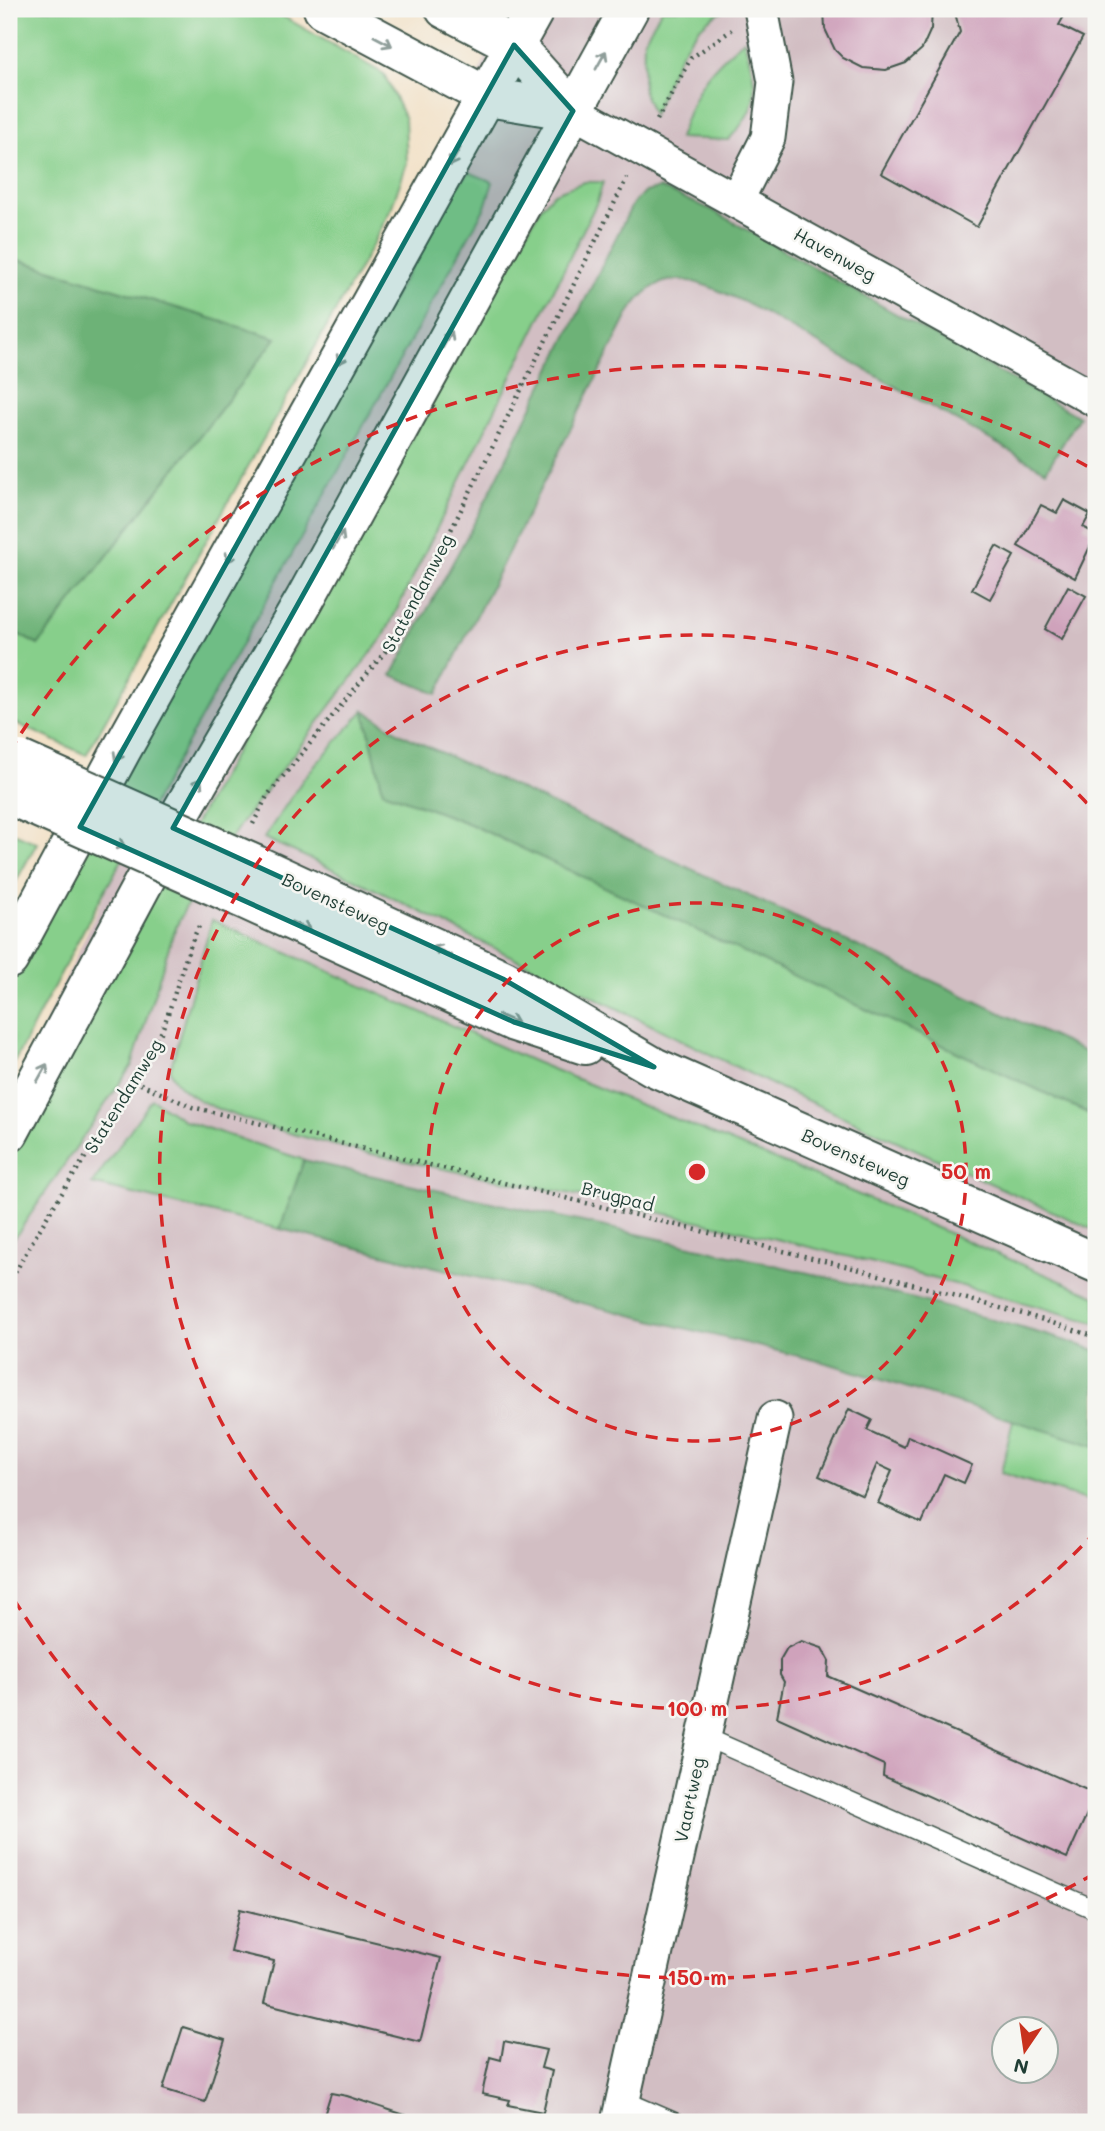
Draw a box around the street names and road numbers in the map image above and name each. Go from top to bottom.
street label: Havenweg [790,222,880,286]
street label: Statendamweg [376,530,458,656]
street label: Bovensteweg [278,867,394,937]
street label: Statendamweg [78,1034,168,1158]
street label: Bovensteweg [798,1122,914,1192]
street label: Brugpad [579,1175,657,1217]
street label: Vaartweg [668,1755,710,1845]

